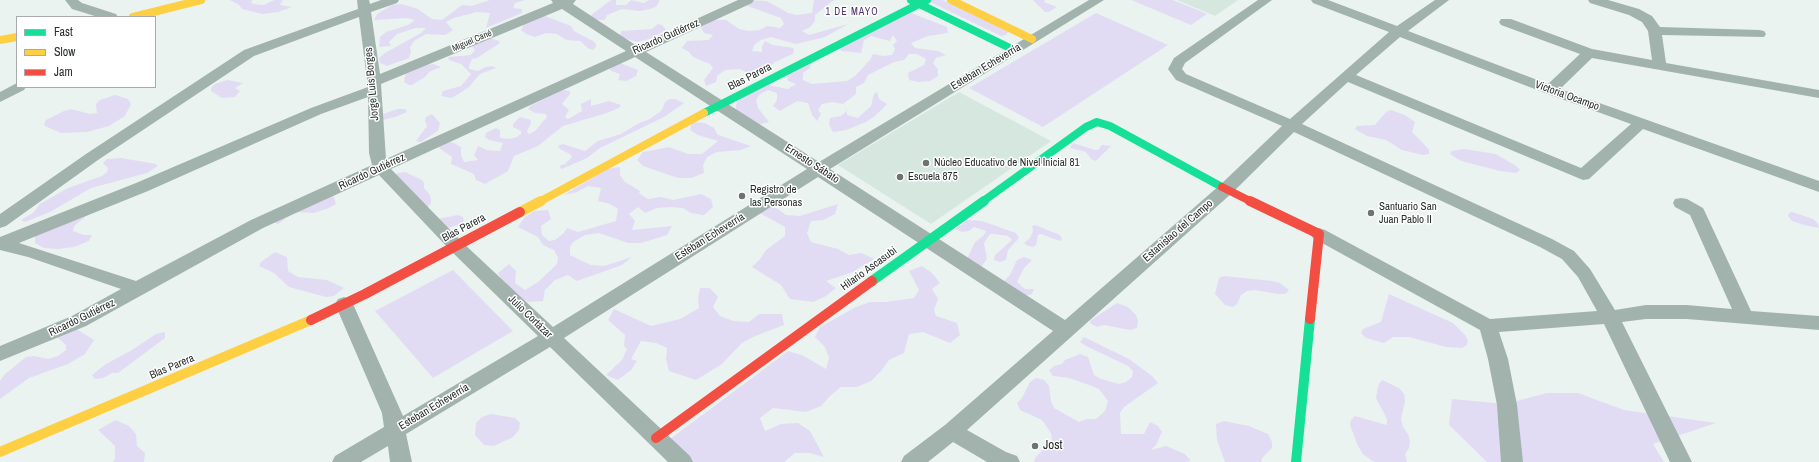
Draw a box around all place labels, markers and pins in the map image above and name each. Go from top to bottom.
place label: Núcleo Educativo de Nivel Inicial 81 [934,156,1079,170]
marker: Núcleo Educativo de Nivel Inicial 81 [921,158,931,168]
place label: Escuela 875 [908,170,958,184]
marker: Escuela 875 [895,172,905,182]
place label: Registro de las Personas [750,183,802,209]
marker: Registro de las Personas [737,191,747,201]
place label: Santuario San Juan Pablo II [1379,200,1437,226]
marker: Santuario San Juan Pablo II [1366,208,1376,218]
place label: Jost [1043,438,1063,454]
marker: Jost [1030,441,1040,451]

